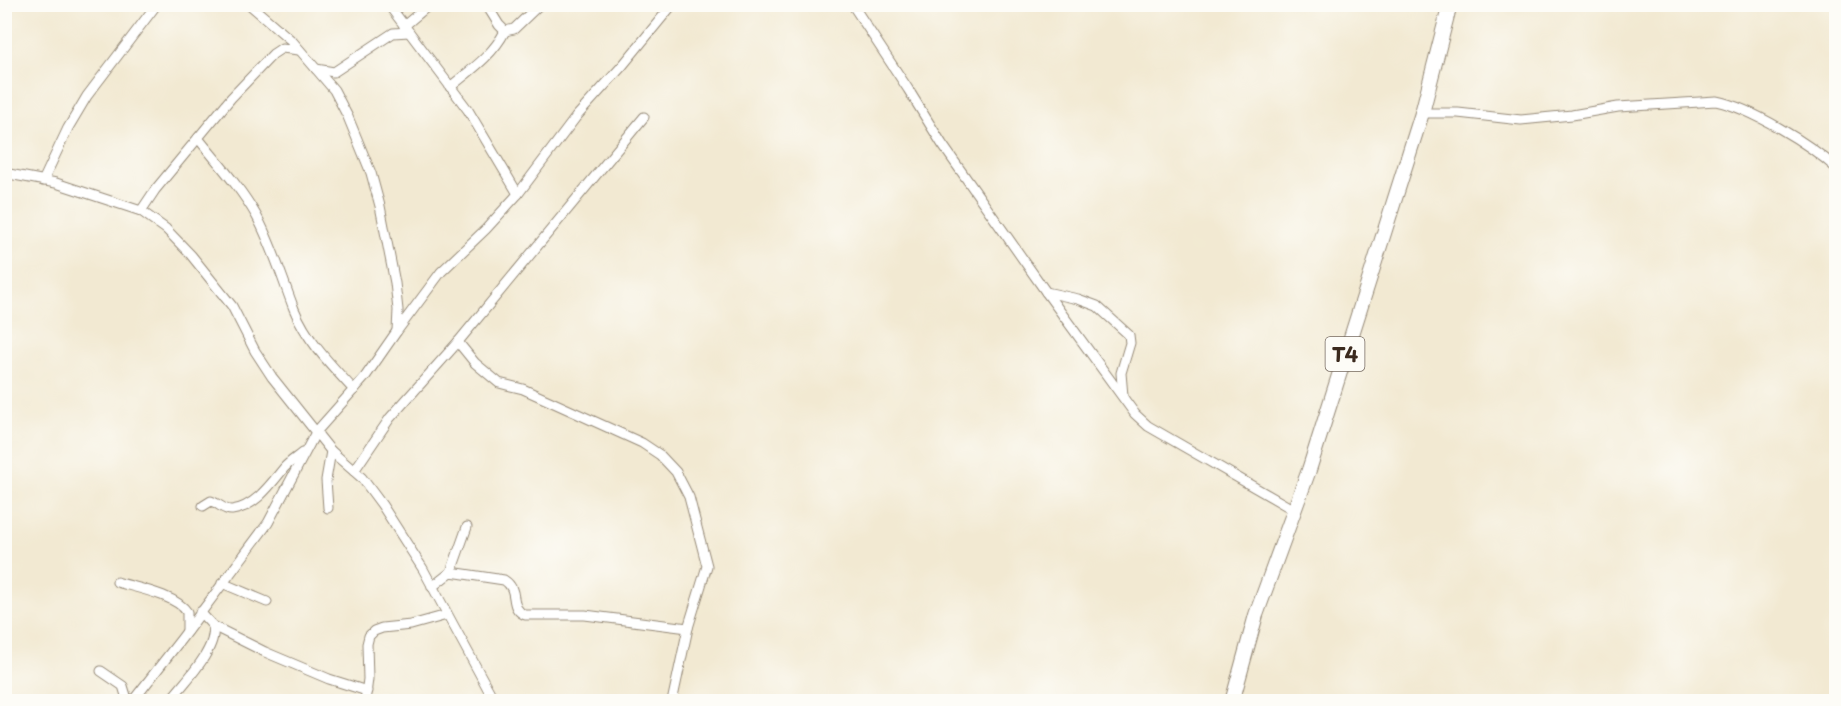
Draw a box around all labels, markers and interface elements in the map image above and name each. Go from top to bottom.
road number: T4 [1326,337,1364,371]

